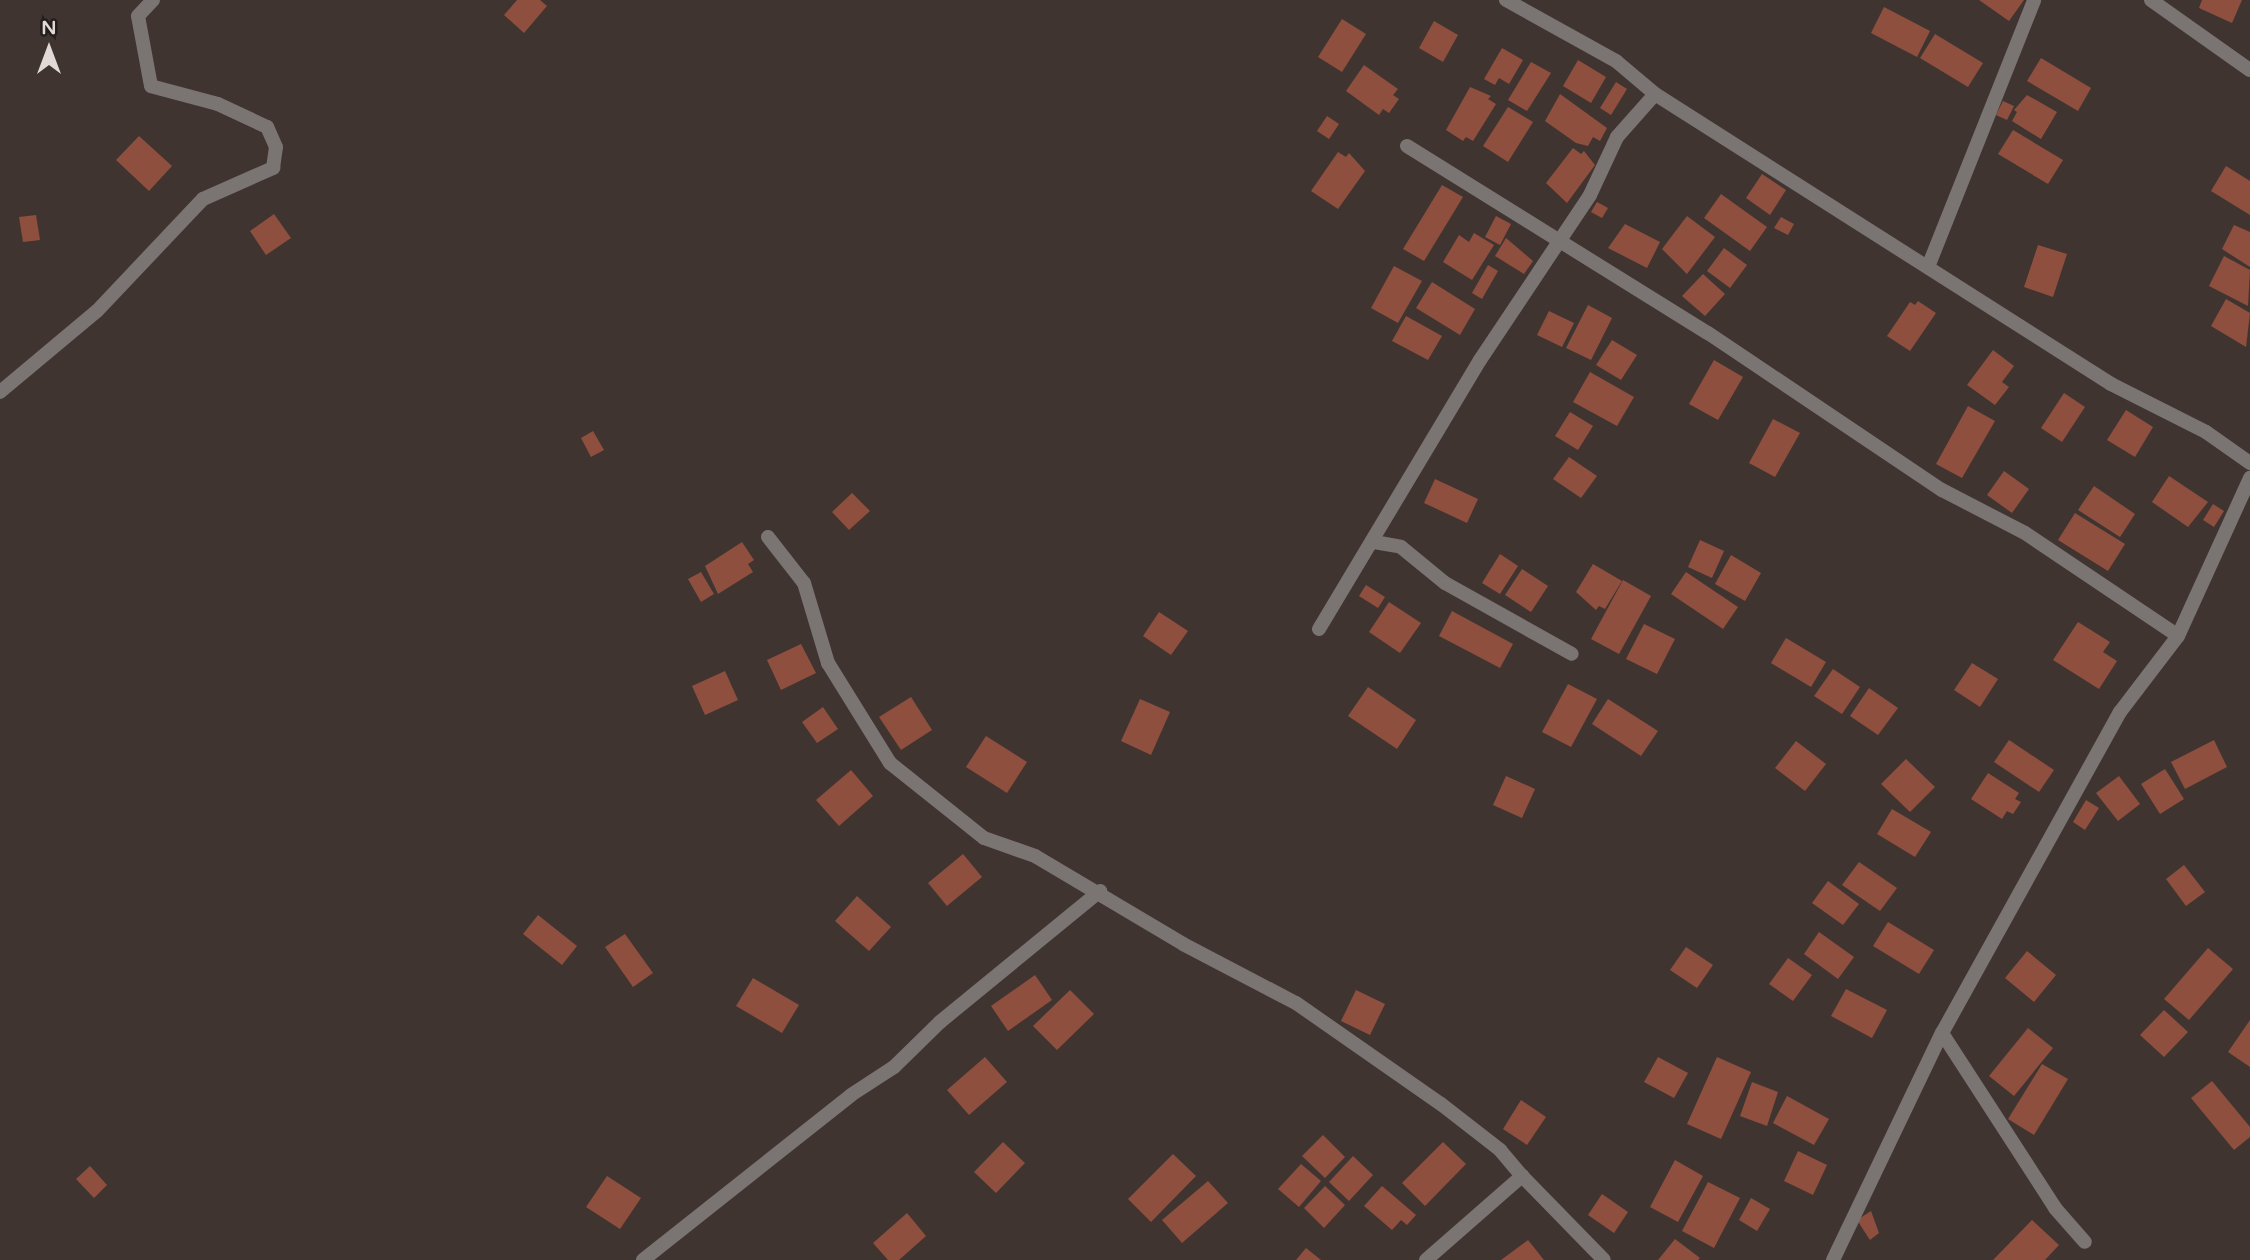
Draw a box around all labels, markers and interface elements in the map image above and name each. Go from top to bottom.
north arrow [14,14,84,84]
text: N [41,17,57,39]

